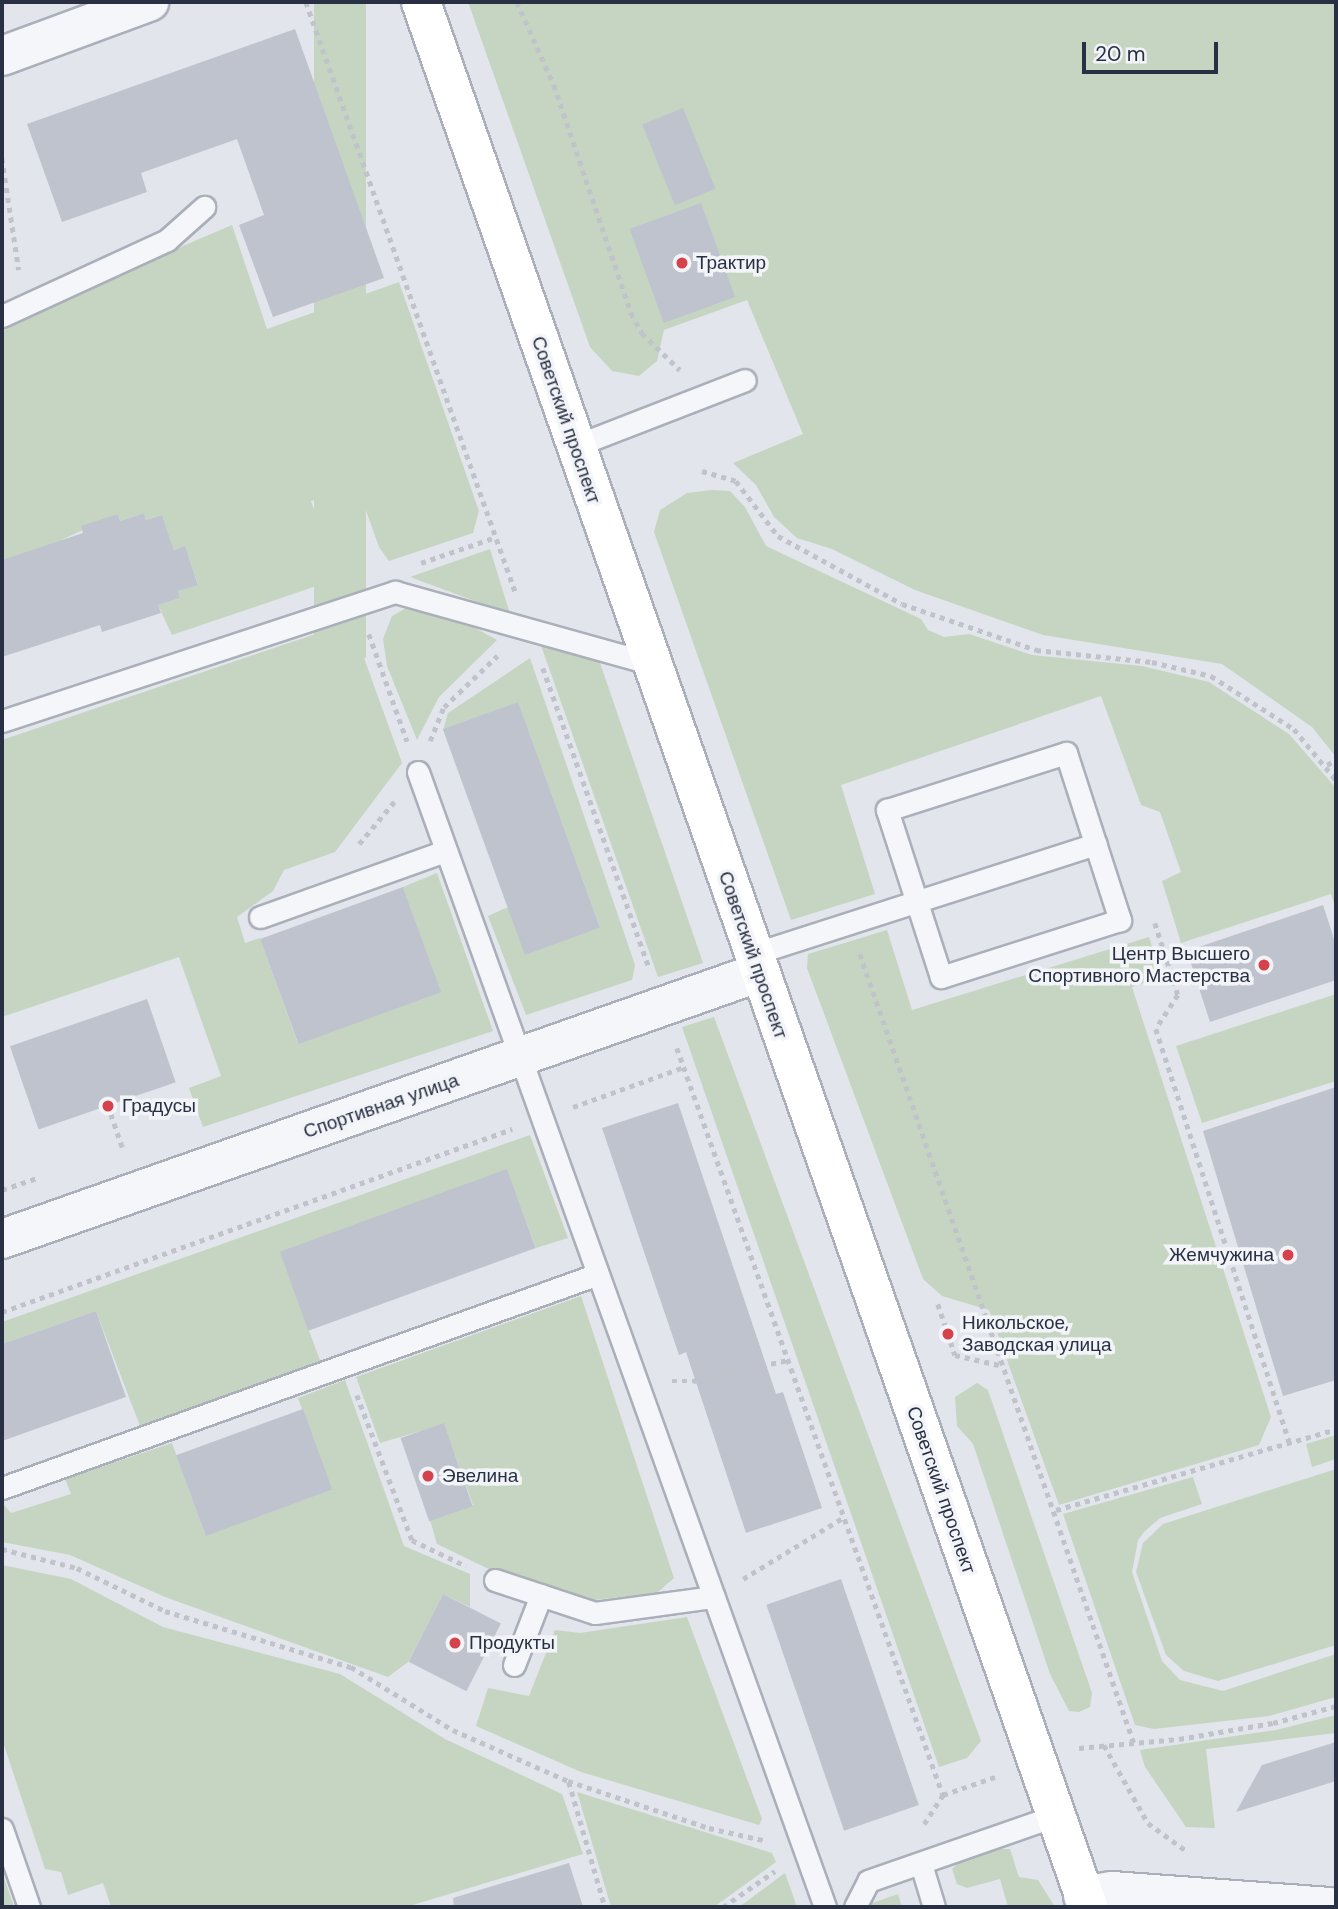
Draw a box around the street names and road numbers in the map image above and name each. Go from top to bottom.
street label: Советский проспект [527,333,605,507]
street label: Советский проспект [714,868,792,1042]
street label: Спортивная улица [300,1069,462,1143]
street label: Советский проспект [902,1403,980,1577]

